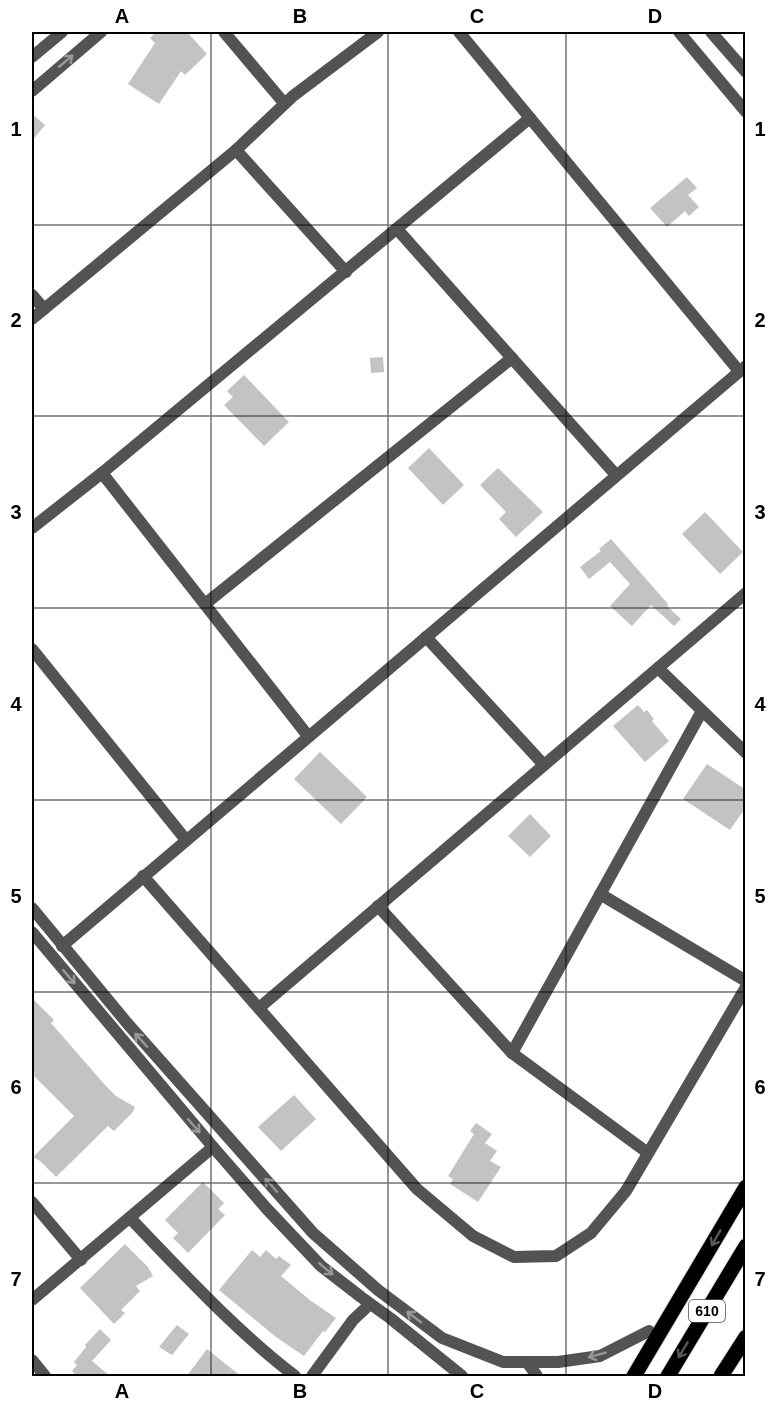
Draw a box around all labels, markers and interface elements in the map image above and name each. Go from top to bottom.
text: A [115,5,129,27]
text: B [293,5,307,27]
text: C [470,5,484,27]
text: D [648,5,662,27]
one-way arrow [58,54,73,68]
text: 1 [10,118,22,140]
text: 1 [754,118,766,140]
text: 2 [10,309,22,331]
text: 2 [754,309,766,331]
text: 3 [10,501,22,523]
text: 3 [754,501,766,523]
text: 4 [10,693,22,715]
text: 4 [754,693,766,715]
text: 5 [10,885,22,907]
text: 5 [754,885,766,907]
one-way arrow [62,969,76,984]
one-way arrow [134,1033,148,1048]
text: 6 [10,1076,22,1098]
text: 6 [754,1076,766,1098]
one-way arrow [187,1118,201,1133]
one-way arrow [264,1178,278,1193]
one-way arrow [710,1228,721,1246]
one-way arrow [318,1262,333,1276]
text: 7 [10,1268,22,1290]
text: 7 [754,1268,766,1290]
road number: 610 [689,1300,725,1322]
one-way arrow [407,1310,423,1323]
one-way arrow [677,1341,689,1358]
one-way arrow [588,1350,607,1362]
text: A [115,1380,129,1402]
text: B [293,1380,307,1402]
text: C [470,1380,484,1402]
text: D [648,1380,662,1402]

